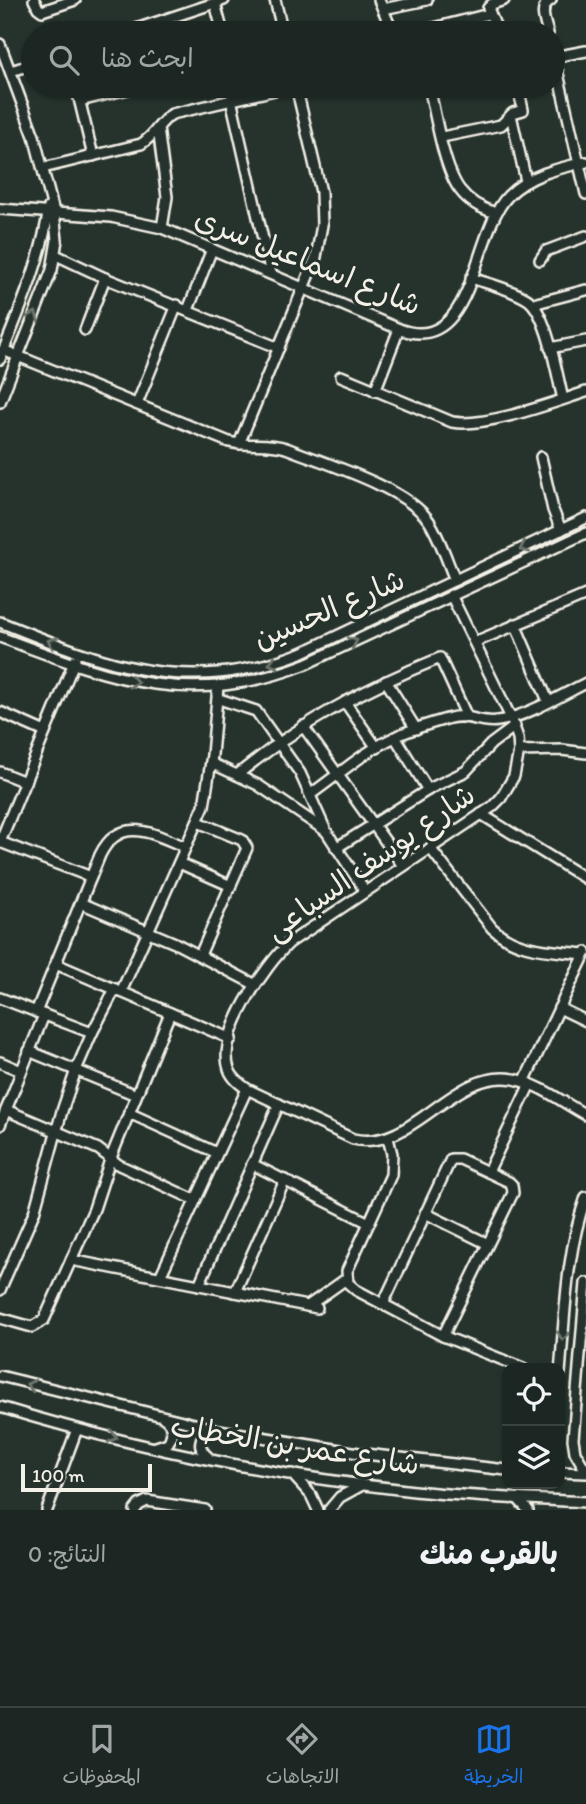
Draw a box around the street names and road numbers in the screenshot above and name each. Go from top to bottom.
street label: شارع اسماعيل سرى [189,198,427,326]
street label: شارع الحسين [248,560,411,660]
street label: شارع يوسف السباعى [258,775,484,950]
street label: شارع عمر بن الخطاب [167,1407,422,1485]

